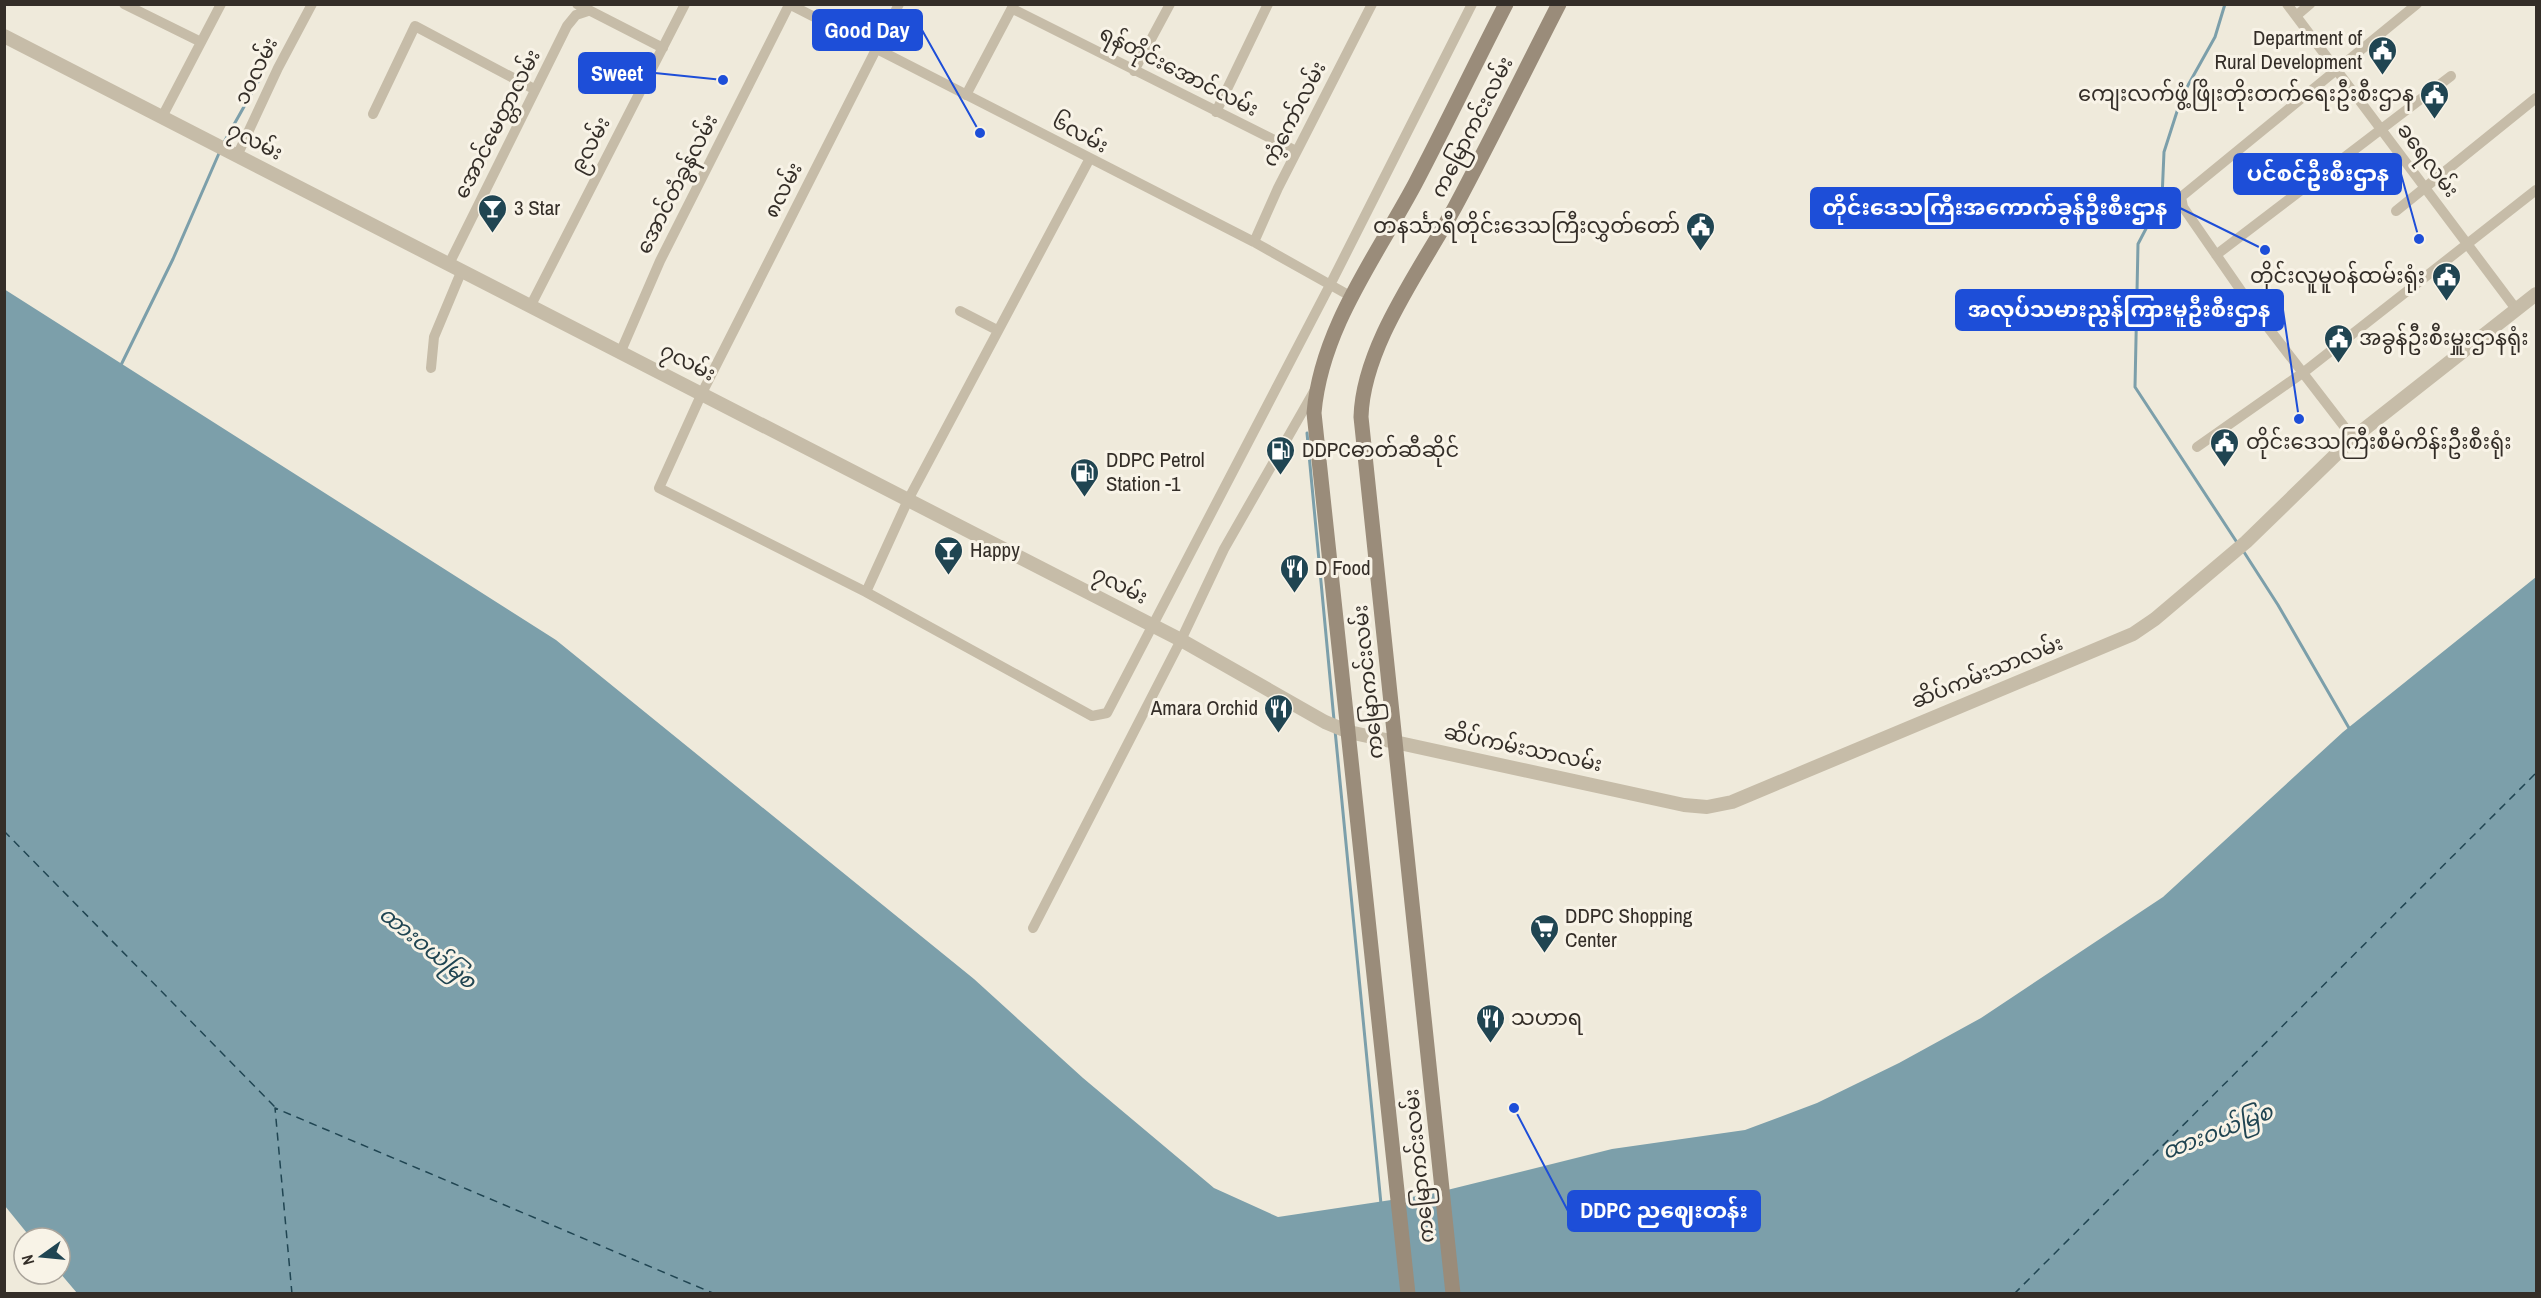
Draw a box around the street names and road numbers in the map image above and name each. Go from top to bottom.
street label: ရန်တိုင်းအောင်လမ်း [1093,17,1264,126]
street label: ၁၀လမ်း [226,32,284,109]
street label: အောင်မေတ္တာလမ်း [446,44,549,205]
street label: ကမြောကင်းလမ်း [1423,51,1522,204]
street label: ကံ့ကော်လမ်း [1254,56,1333,172]
street label: ၆လမ်း [1047,105,1114,160]
street label: အောင်တံခွန်လမ်း [628,108,727,260]
street label: ၉လမ်း [562,111,619,180]
street label: ၇လမ်း [221,113,288,169]
street label: ခရေလမ်း [2388,116,2467,205]
street label: ၈လမ်း [755,157,809,223]
street label: ၇လမ်း [654,334,721,390]
street label: ၇လမ်း [1086,557,1153,613]
street label: ကမြောကင်းလမ်း [1344,603,1393,761]
street label: ဆိပ်ကမ်းသာလမ်း [1906,627,2067,715]
street label: ဆိပ်ကမ်းသာလမ်း [1441,716,1605,778]
street label: ကမြောကင်းလမ်း [1395,1087,1444,1245]

